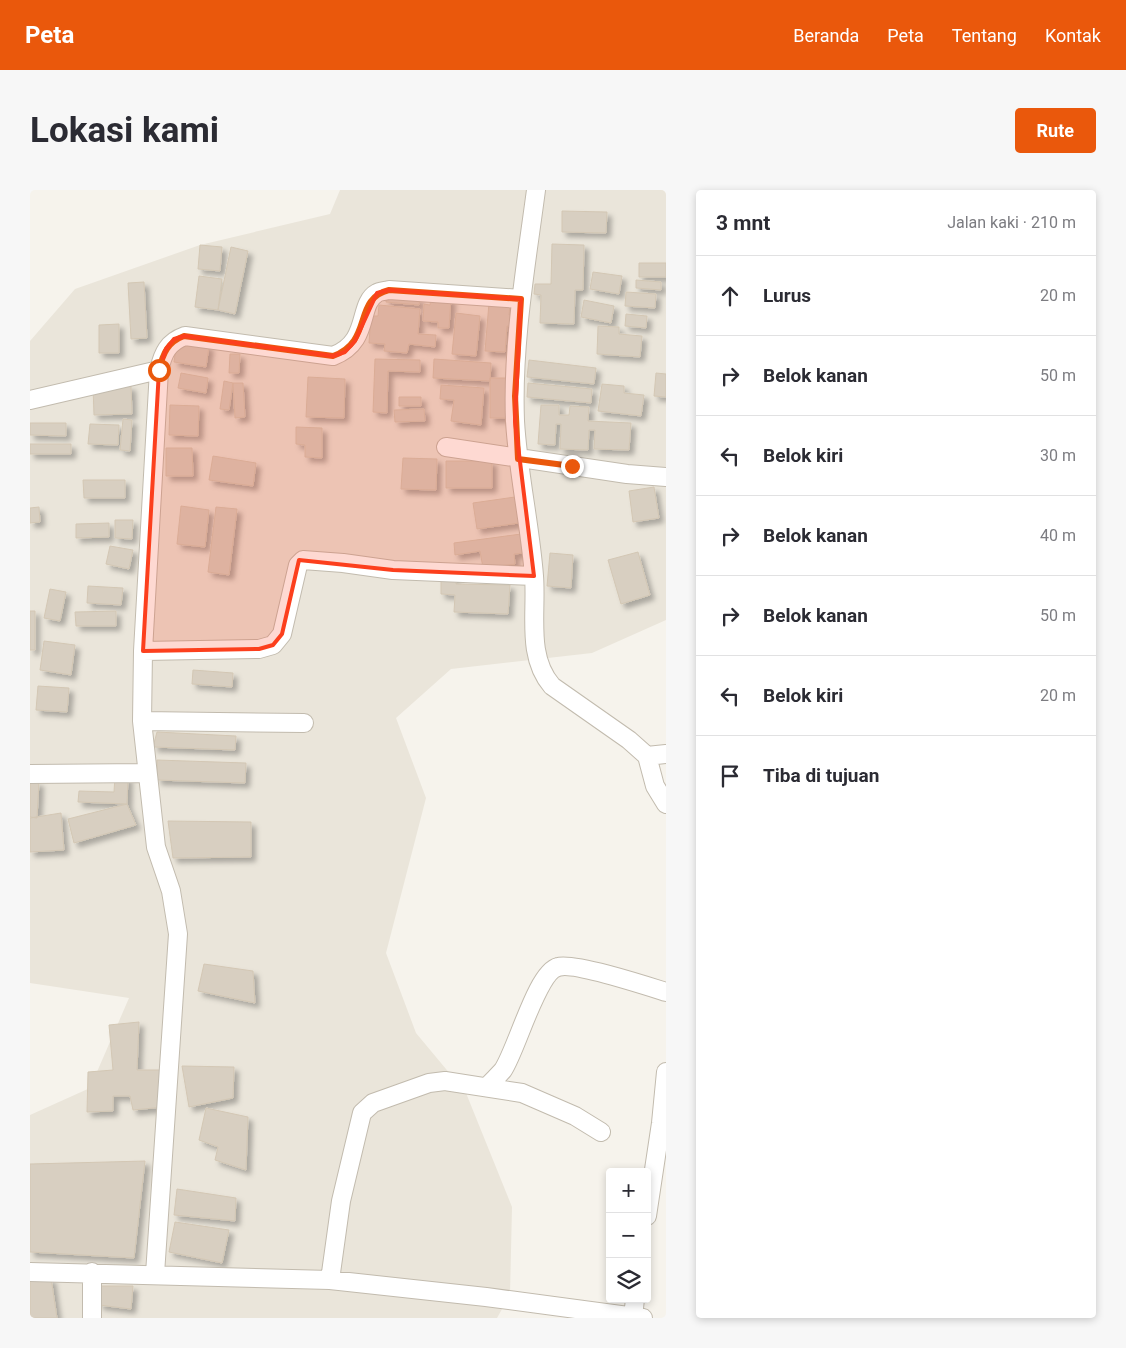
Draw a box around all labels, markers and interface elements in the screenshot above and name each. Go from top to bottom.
text: Peta [25,21,74,49]
text: Beranda [793,25,859,46]
text: Peta [887,25,924,46]
text: Tentang [952,25,1017,46]
text: Kontak [1045,25,1101,46]
button: Rute [1015,108,1096,153]
text: Lokasi kami [30,110,219,151]
text: 3 mnt [716,211,770,235]
text: Jalan kaki · 210 m [947,213,1076,232]
icon: ahead [716,282,744,310]
text: Lurus [763,284,811,307]
text: 20 m [1040,286,1076,305]
route start [148,359,171,382]
icon: right [716,362,744,390]
text: Belok kanan [763,364,868,387]
text: 50 m [1040,366,1076,385]
icon: left [716,442,744,470]
text: Belok kiri [763,444,843,467]
text: 30 m [1040,446,1076,465]
route end [561,455,584,478]
icon: right [716,522,744,550]
text: Belok kanan [763,524,868,547]
text: 40 m [1040,526,1076,545]
icon: right [716,602,744,630]
text: Belok kanan [763,604,868,627]
text: 50 m [1040,606,1076,625]
icon: left [716,682,744,710]
text: Belok kiri [763,684,843,707]
text: 20 m [1040,686,1076,705]
icon: arrive [716,762,744,790]
text: Tiba di tujuan [763,764,879,787]
map controls [606,1168,651,1303]
button: + [606,1168,651,1213]
button: − [606,1213,651,1258]
button: layers [606,1258,651,1303]

